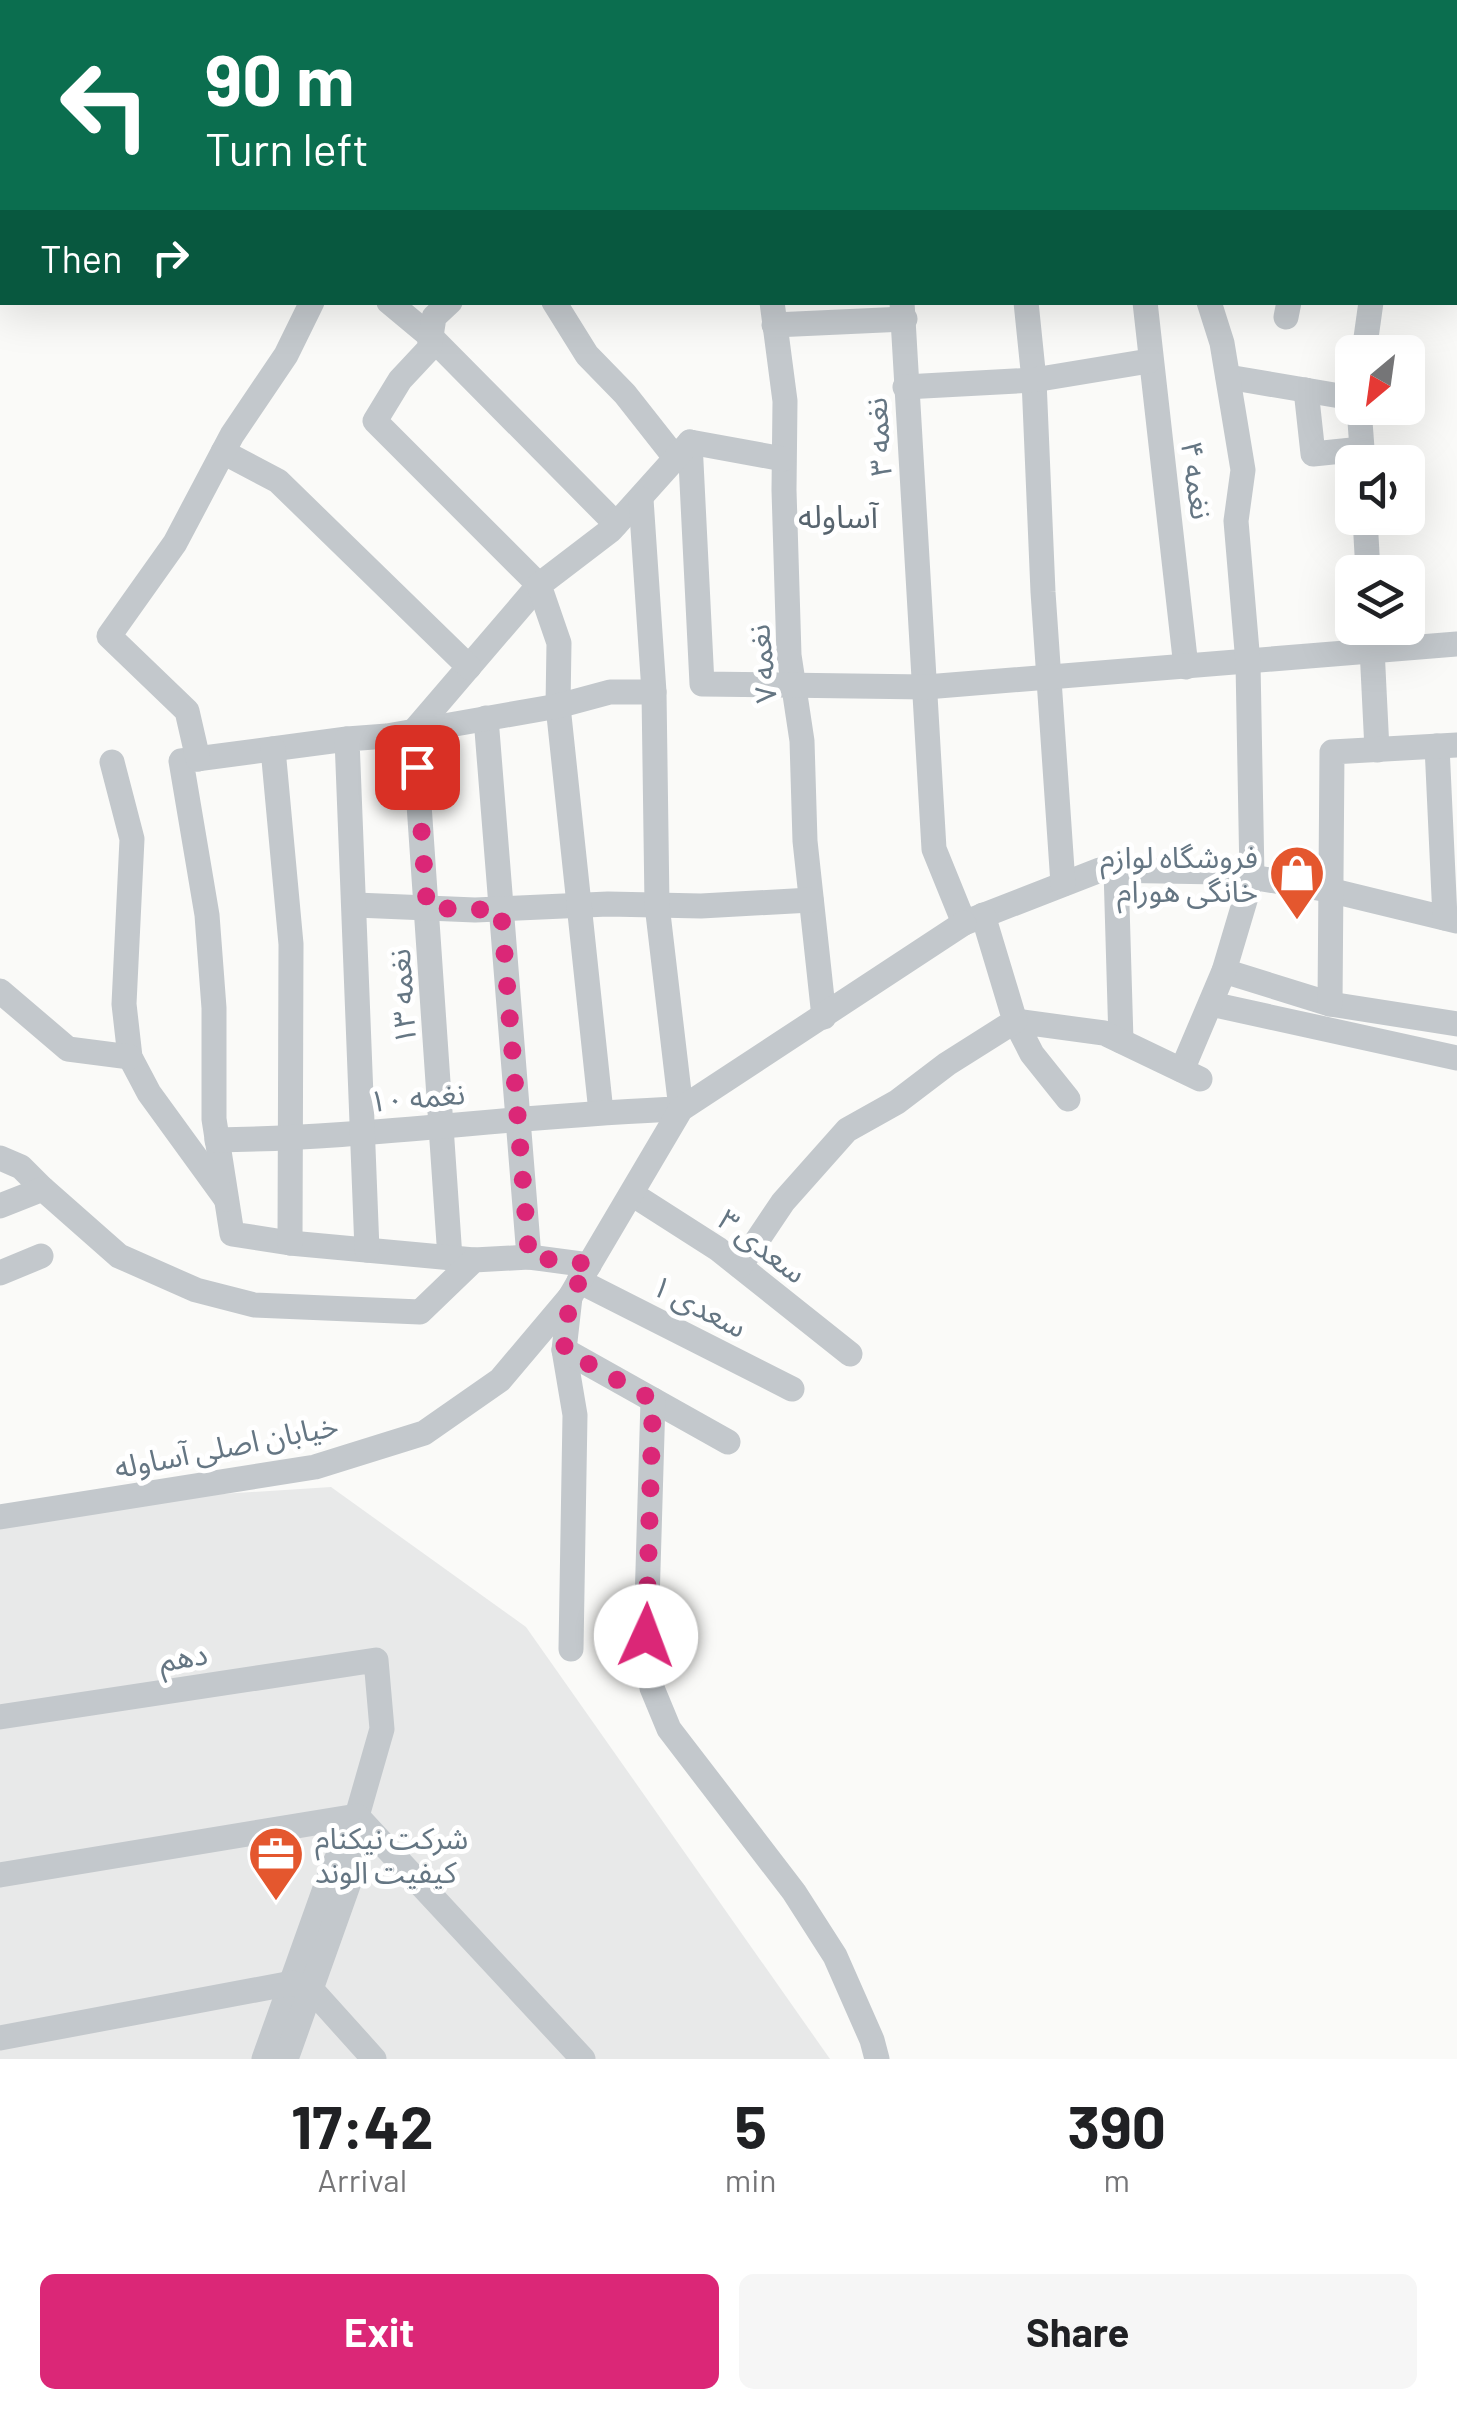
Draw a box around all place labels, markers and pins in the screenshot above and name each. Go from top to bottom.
pin [375,725,460,810]
place label: فروشگاه لوازم خانگی هورام [1100,838,1258,914]
shop icon: فروشگاه لوازم خانگی هورام [1267,843,1327,922]
place label: شرکت نیکنام کیفیت الوند [315,1819,468,1890]
office icon: شرکت نیکنام کیفیت الوند [246,1824,306,1903]

